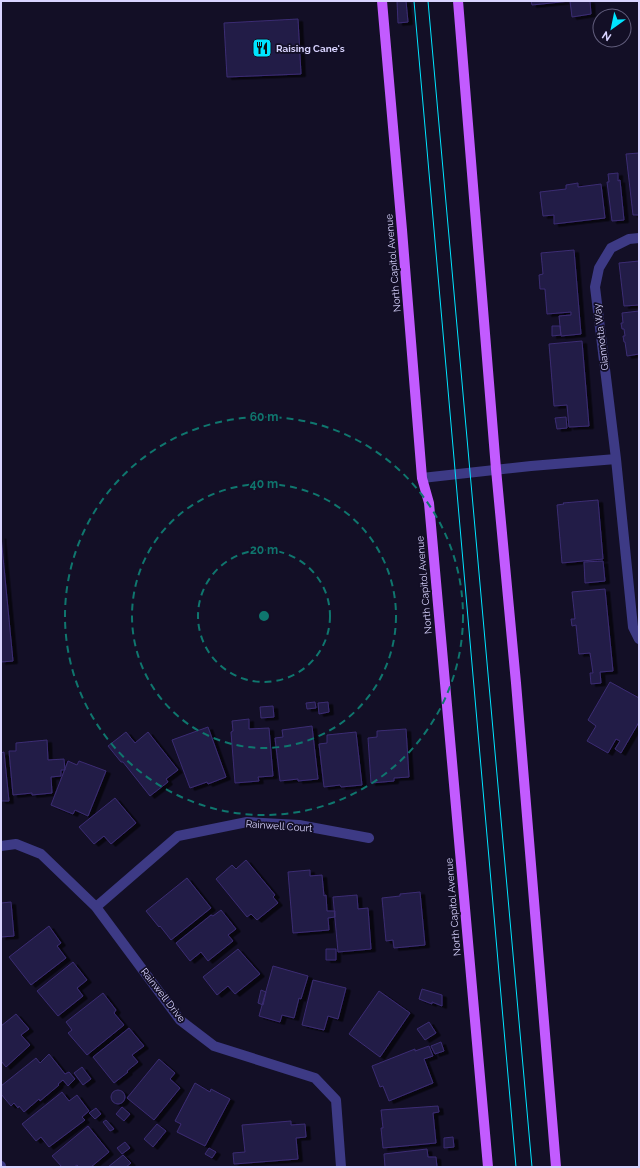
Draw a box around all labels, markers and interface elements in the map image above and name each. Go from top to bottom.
north arrow [592,8,632,48]
text: N [600,28,614,44]
restaurant icon: Raising Cane's [251,37,273,59]
place label: Raising Cane's [276,43,345,54]
street label: North Capitol Avenue [383,213,403,313]
street label: Giannotta Way [591,302,611,371]
text: 60 m [250,410,278,424]
text: 40 m [250,477,278,491]
street label: North Capitol Avenue [414,535,434,635]
text: 20 m [250,543,278,557]
centre of rings [257,609,271,623]
street label: Rainwell Court [245,818,313,834]
street label: North Capitol Avenue [443,857,463,957]
street label: Rainwell Drive [139,966,187,1024]

